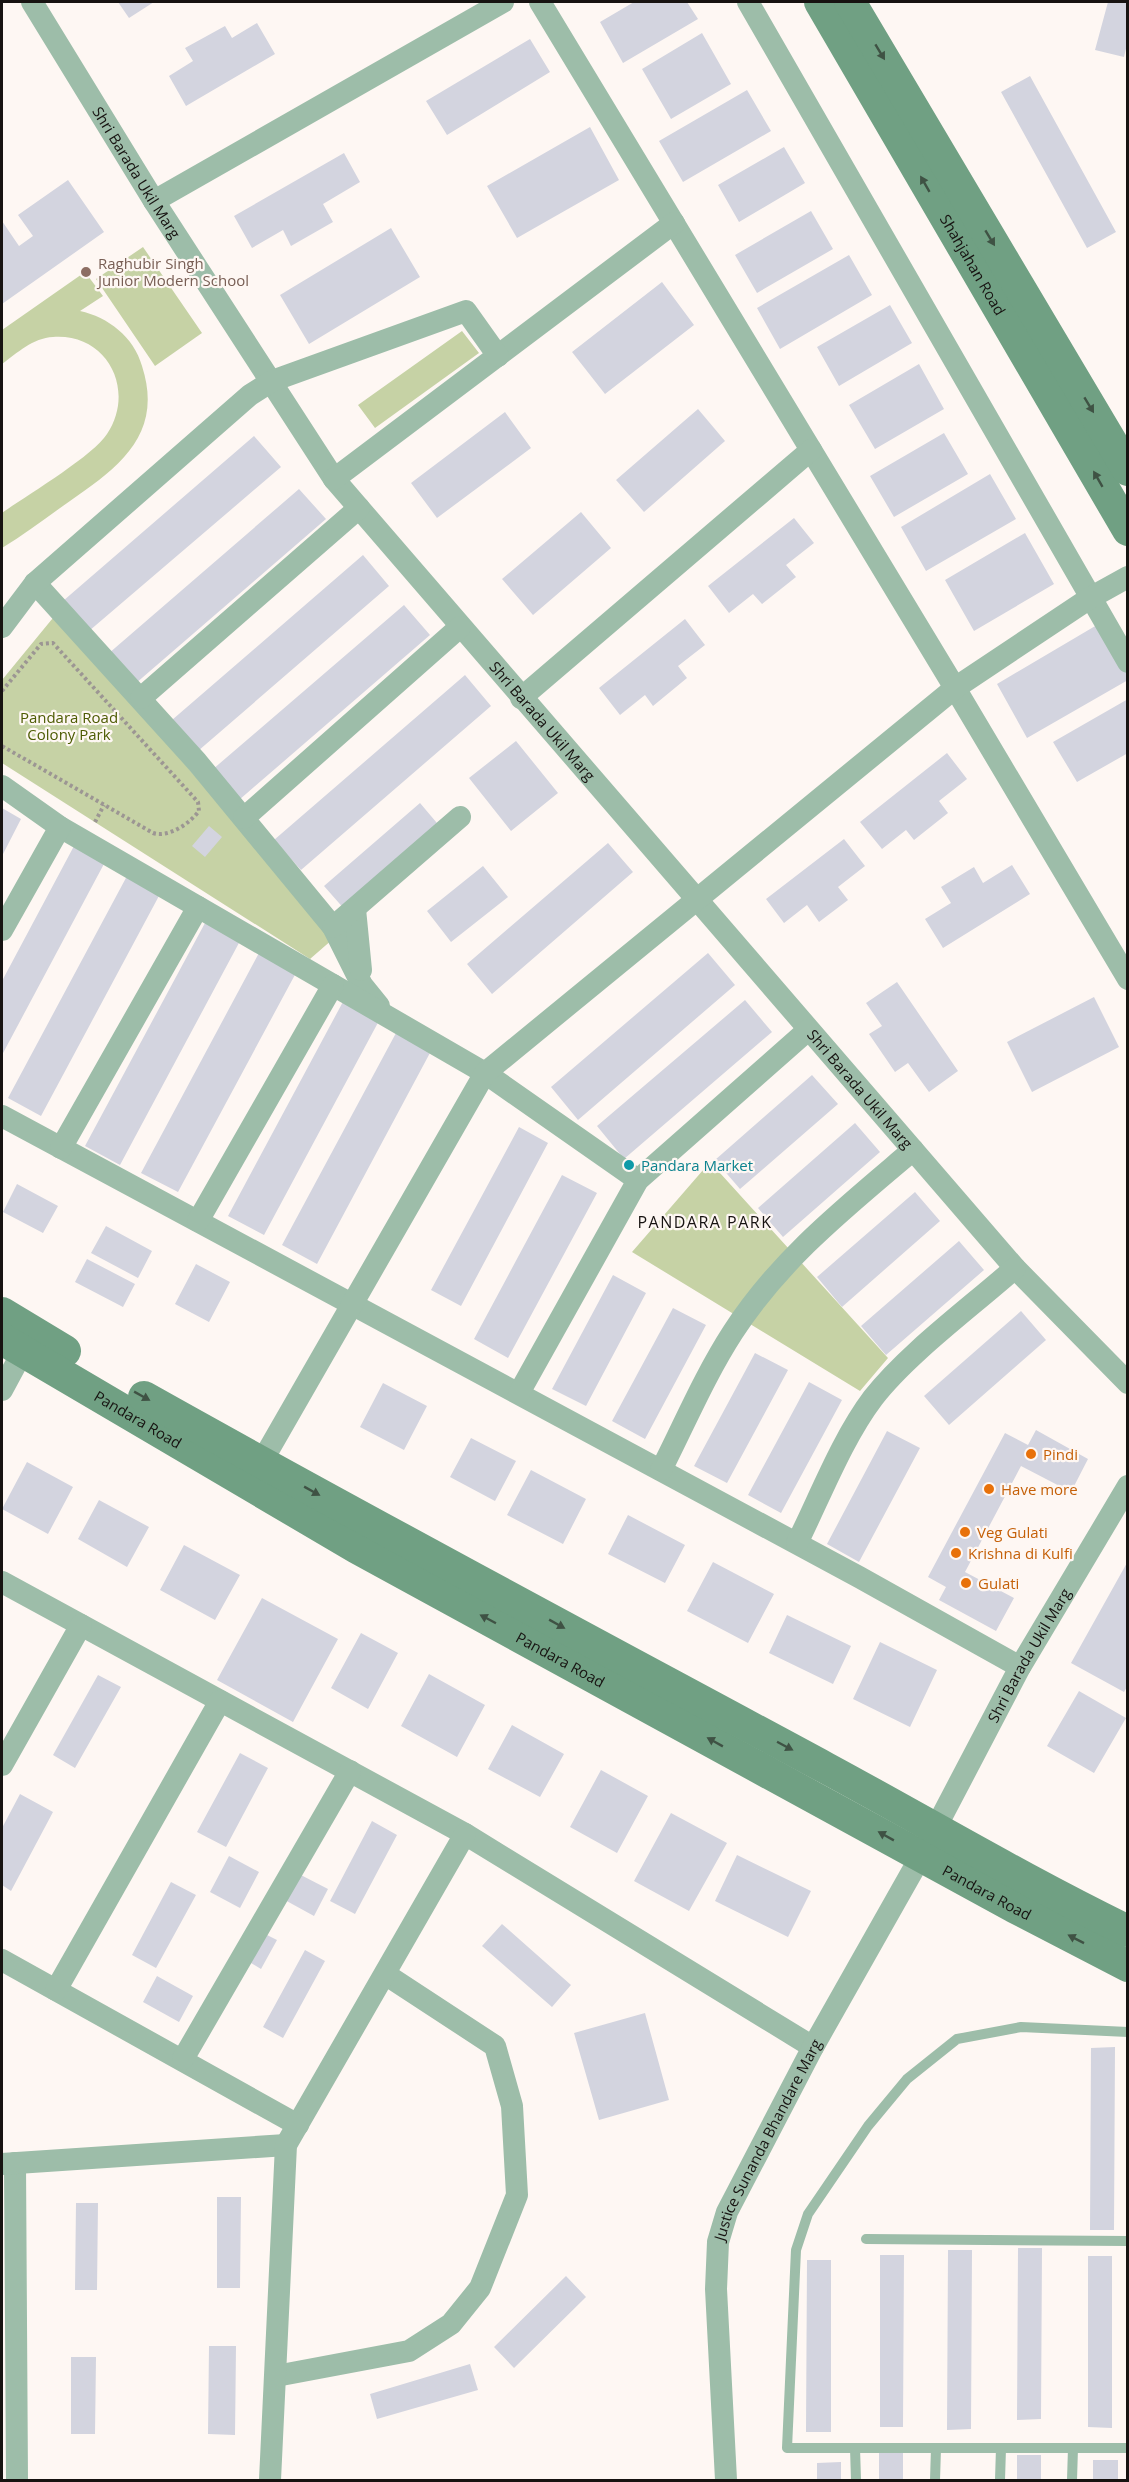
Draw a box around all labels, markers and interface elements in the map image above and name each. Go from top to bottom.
one-way arrow [874,44,885,60]
street label: Shri Barada Ukil Marg [88,103,185,242]
one-way arrow [920,175,930,192]
street label: Shahjahan Road [936,210,1010,319]
one-way arrow [985,230,995,247]
place label: Raghubir Singh Junior Modern School [96,253,249,290]
marker: Raghubir Singh Junior Modern School [79,265,93,279]
one-way arrow [1084,397,1095,413]
one-way arrow [1092,471,1103,487]
street label: Shri Barada Ukil Marg [486,657,600,785]
park label: Pandara Road Colony Park [20,707,118,744]
street label: Shri Barada Ukil Marg [803,1025,917,1153]
place label: Pandara Market [641,1155,753,1175]
marker: Pandara Market [622,1158,636,1172]
district label: PANDARA PARK [637,1211,773,1233]
street label: Pandara Road [91,1386,186,1453]
one-way arrow [134,1391,151,1401]
place label: Pindi [1043,1444,1078,1464]
marker: Pindi [1024,1447,1038,1461]
place label: Have more [1001,1479,1078,1499]
marker: Have more [982,1482,996,1496]
one-way arrow [304,1486,321,1496]
place label: Veg Gulati [977,1522,1048,1542]
marker: Veg Gulati [958,1525,972,1539]
place label: Krishna di Kulfi [968,1543,1073,1563]
marker: Krishna di Kulfi [949,1546,963,1560]
place label: Gulati [978,1573,1019,1593]
marker: Gulati [959,1576,973,1590]
street label: Shri Barada Ukil Marg [983,1584,1075,1726]
one-way arrow [479,1614,496,1624]
one-way arrow [549,1619,566,1629]
street label: Pandara Road [513,1627,609,1692]
one-way arrow [706,1737,723,1747]
one-way arrow [776,1741,793,1751]
one-way arrow [877,1831,894,1841]
street label: Pandara Road [939,1860,1035,1924]
one-way arrow [1067,1934,1084,1944]
street label: Justice Sunanda Bhandare Marg [708,2035,826,2245]

